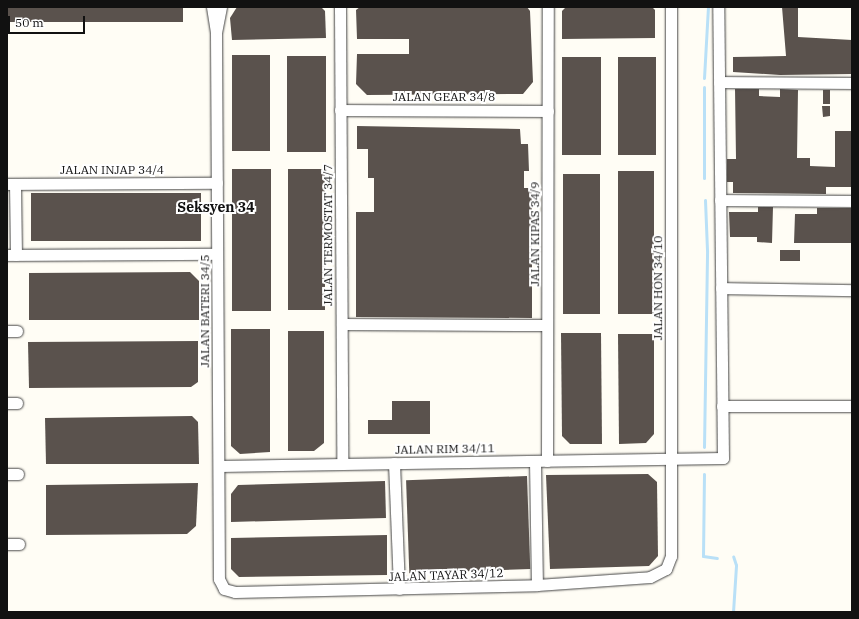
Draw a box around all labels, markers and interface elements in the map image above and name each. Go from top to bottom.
scale bar [10,8,87,34]
text: 50 m [15,15,44,30]
street label: JALAN GEAR 34/8 [393,90,495,104]
street label: JALAN INJAP 34/4 [60,163,164,177]
street label: JALAN TERMOSTAT 34/7 [321,164,335,306]
street label: JALAN KIPAS 34/9 [528,182,542,286]
district label: Seksyen 34 [177,199,255,215]
street label: JALAN HON 34/10 [651,236,665,340]
street label: JALAN BATERI 34/5 [198,255,212,367]
street label: JALAN RIM 34/11 [395,441,495,457]
street label: JALAN TAYAR 34/12 [388,566,504,584]

